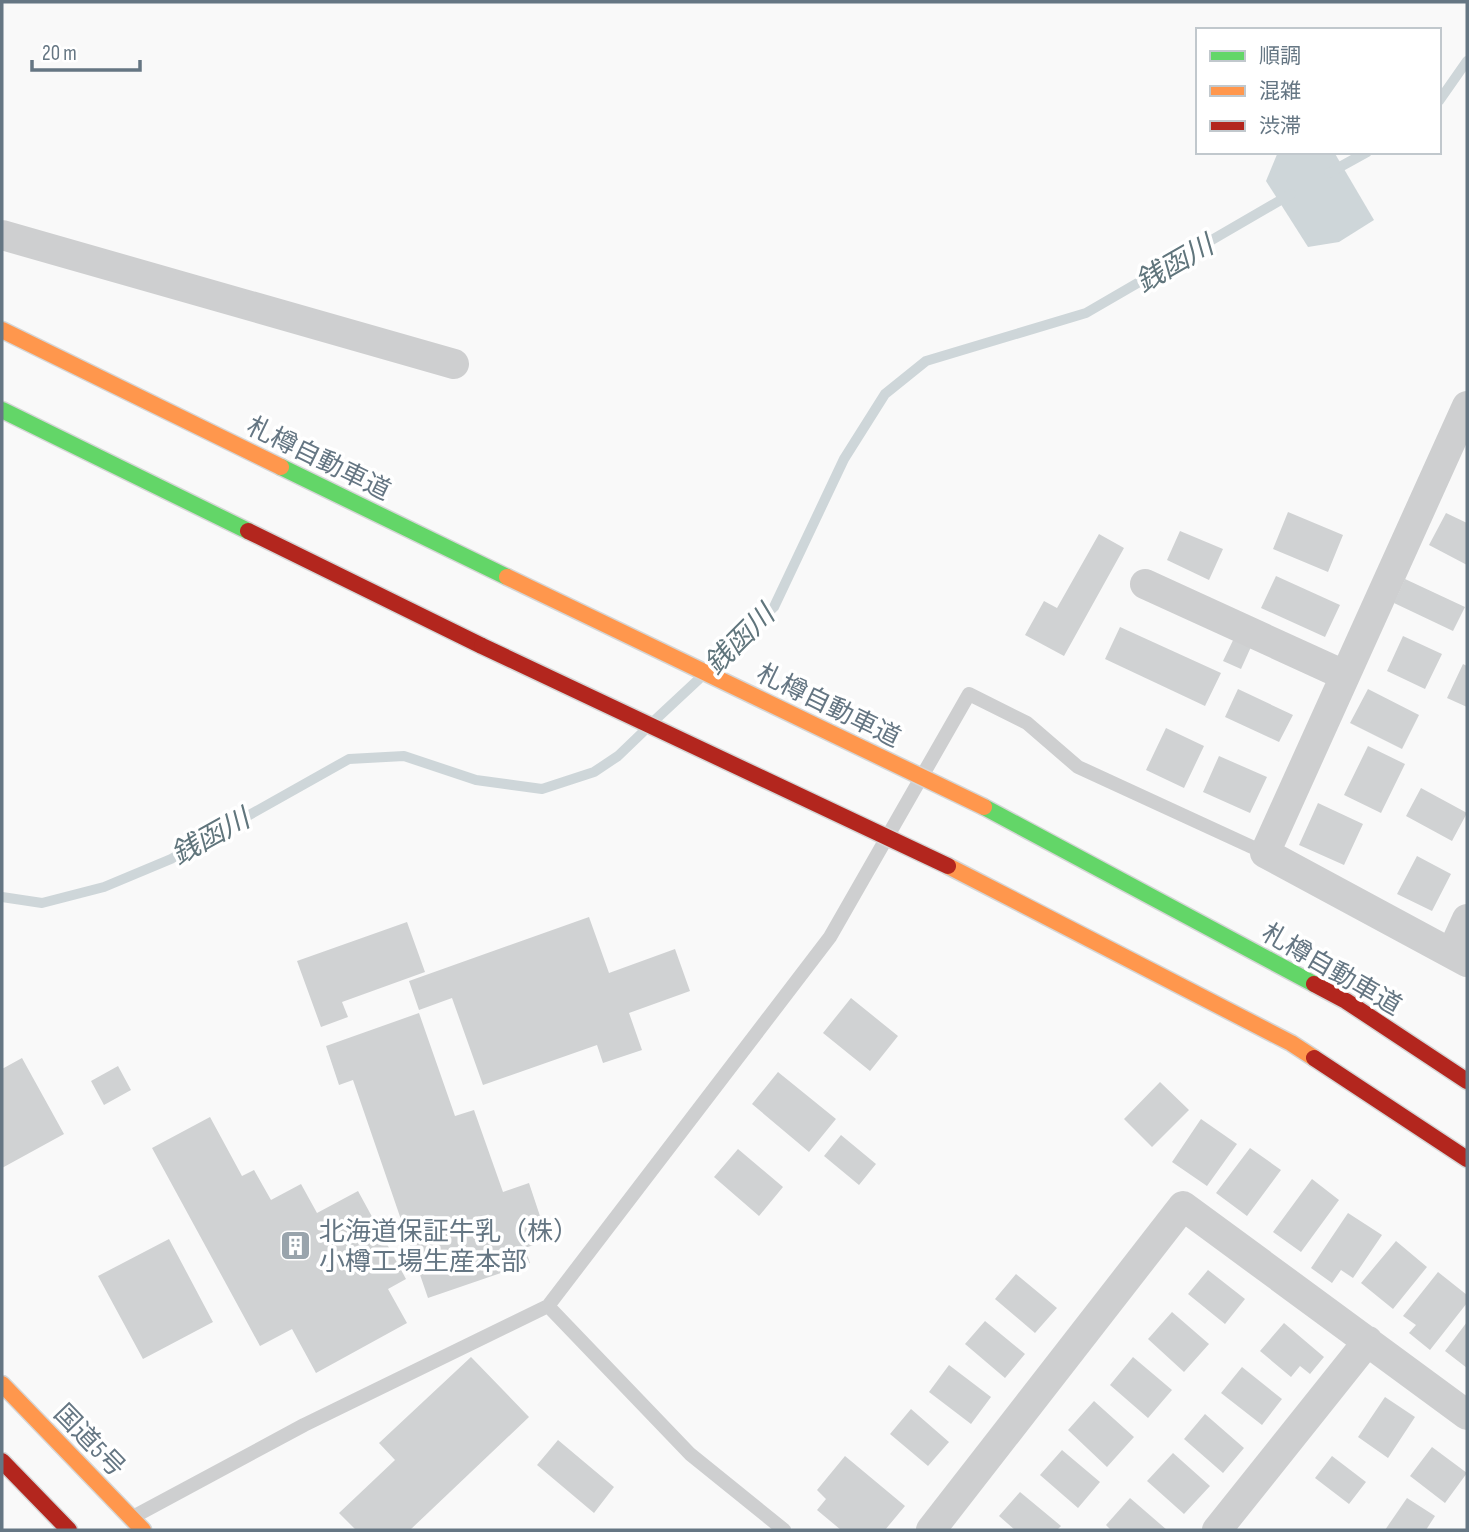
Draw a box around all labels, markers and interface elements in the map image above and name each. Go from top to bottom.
scale bar [32,28,140,72]
legend [1196,28,1441,154]
text: 20 m [42,41,77,66]
text: 順調 [1259,44,1301,69]
text: 混雑 [1259,79,1301,104]
text: 渋滞 [1259,114,1301,139]
water label: 銭函川 [1130,228,1222,300]
street label: 札樽自動車道 [241,411,395,507]
water label: 銭函川 [699,597,784,681]
street label: 札樽自動車道 [751,658,905,754]
water label: 銭函川 [166,801,258,872]
street label: 札樽自動車道 [1256,918,1407,1023]
place label: 北海道保証牛乳（株） 小樽工場生産本部 [319,1217,579,1278]
building icon: 北海道保証牛乳（株） 小樽工場生産本部 [279,1229,313,1263]
street label: 国道5号 [47,1398,131,1484]

